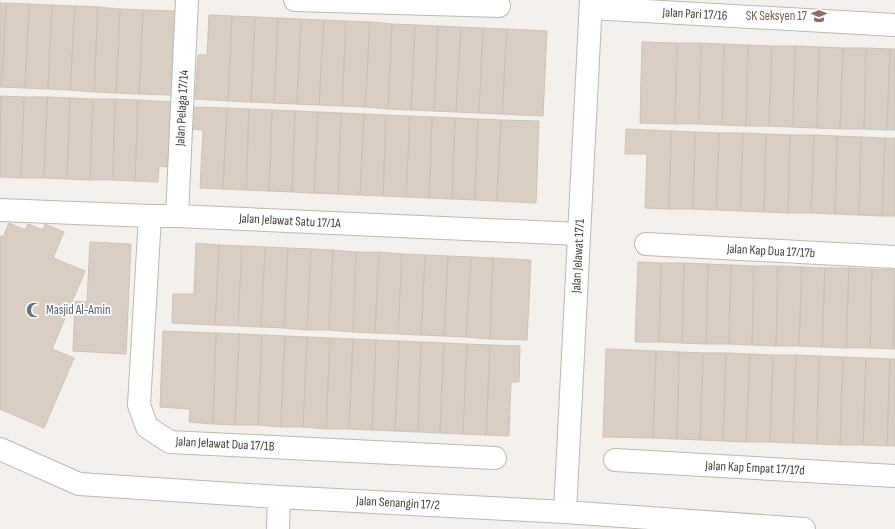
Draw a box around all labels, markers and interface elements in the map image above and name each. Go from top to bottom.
street label: Jalan Pari 17/16 [661,4,728,24]
school or university icon: SK Seksyen 17 [810,7,828,25]
place label: SK Seksyen 17 [746,8,808,24]
street label: Jalan Pelaga 17/14 [172,69,192,148]
street label: Jalan Jelawat Satu 17/1A [238,210,342,232]
street label: Jalan Jelawat 17/1 [568,218,588,294]
street label: Jalan Kap Dua 17/17b [725,241,816,261]
mosque icon: Masjid Al-Amin [25,301,43,319]
place label: Masjid Al-Amin [46,302,110,318]
street label: Jalan Jelawat Dua 17/1B [174,433,275,455]
street label: Jalan Kap Empat 17/17d [704,457,805,479]
street label: Jalan Senangin 17/2 [355,493,440,513]

